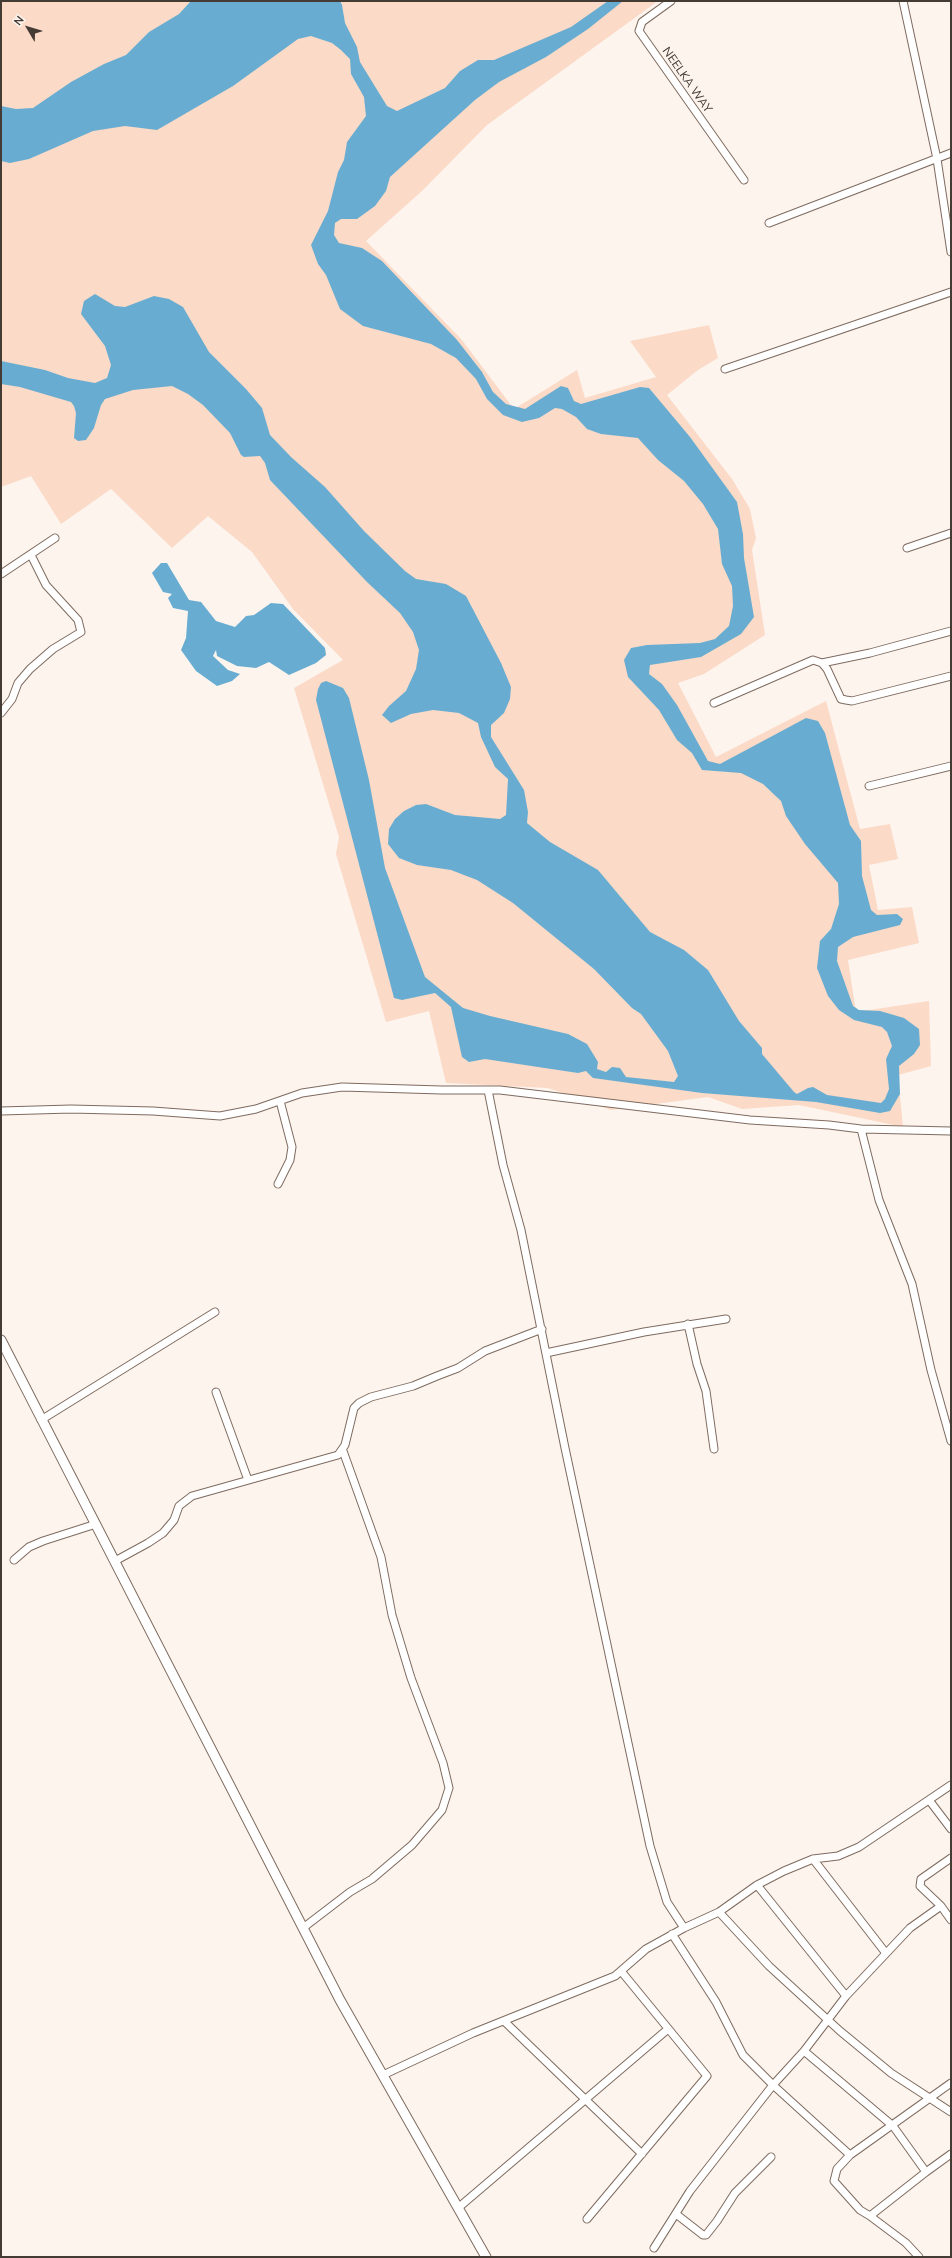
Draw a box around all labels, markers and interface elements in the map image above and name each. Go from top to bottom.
north arrow [8,8,48,48]
text: N [10,13,27,28]
street label: NEELKA WAY [659,44,715,116]

